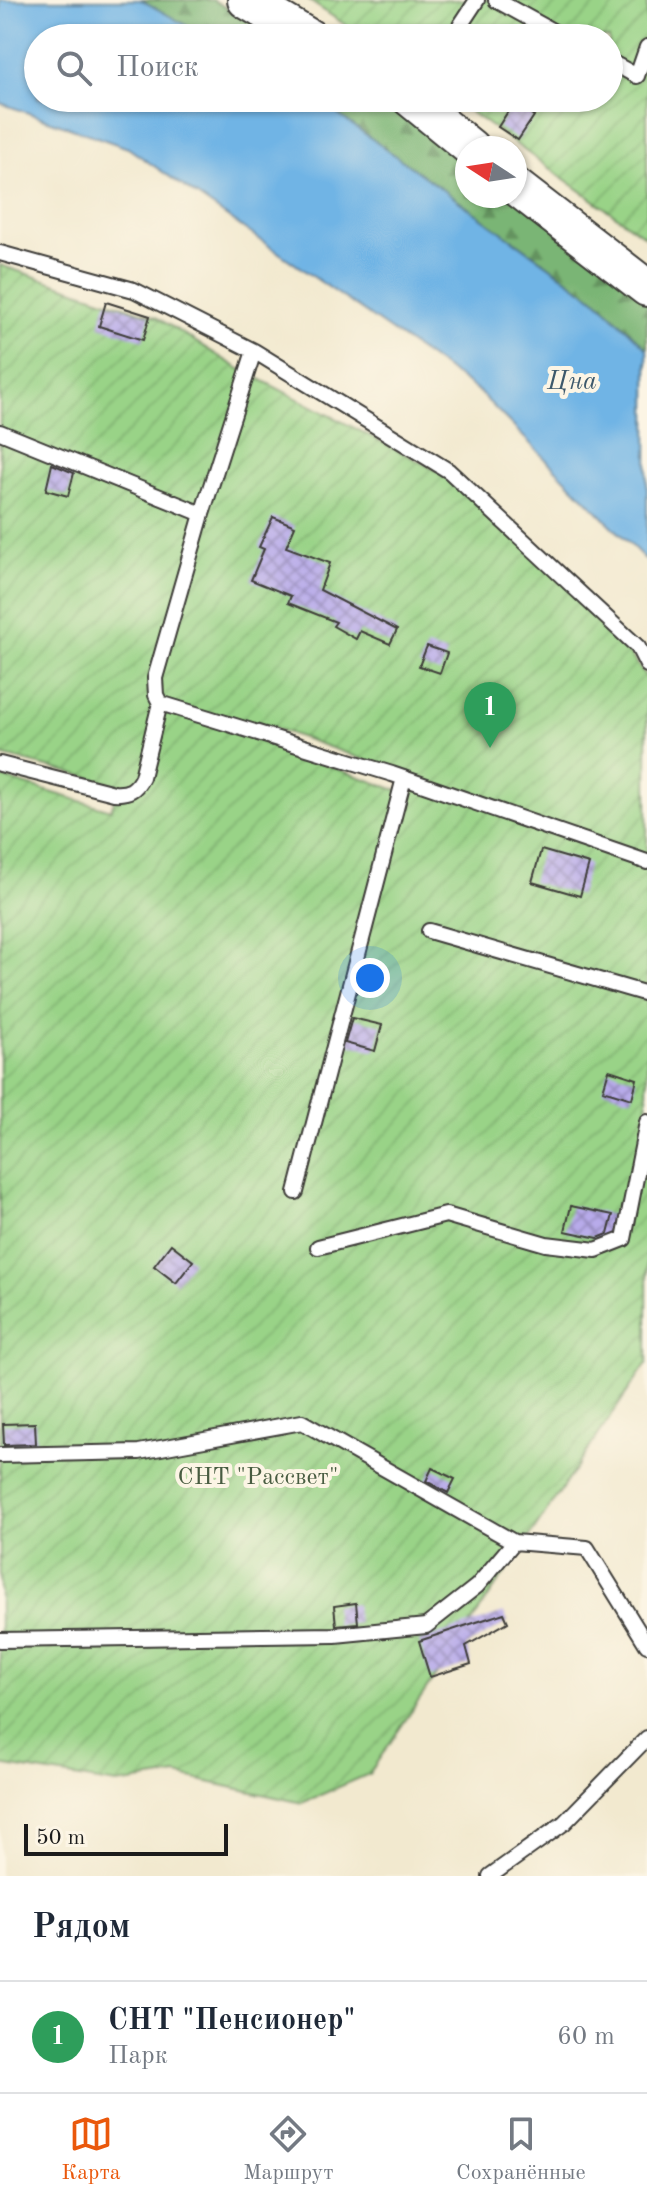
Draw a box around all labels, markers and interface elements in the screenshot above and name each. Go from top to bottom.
search box [24,24,623,112]
icon: search [52,46,96,90]
text: Поиск [116,53,199,83]
north arrow [455,136,527,208]
water label: Цна [546,369,597,395]
pin: 1 [464,682,516,748]
your location [350,958,390,998]
park label: СНТ "Рассвет" [178,1466,338,1490]
scale bar [24,1820,228,1856]
text: 50 m [36,1827,85,1849]
text: Рядом [32,1911,131,1945]
text: СНТ "Пенсионер" [108,2006,355,2036]
text: 1 [50,2024,66,2050]
text: 60 m [557,2024,615,2050]
text: Парк [108,2043,168,2069]
tab: Карта [61,2112,121,2187]
tab: Маршрут [243,2112,334,2187]
tab: Сохранённые [456,2112,586,2187]

